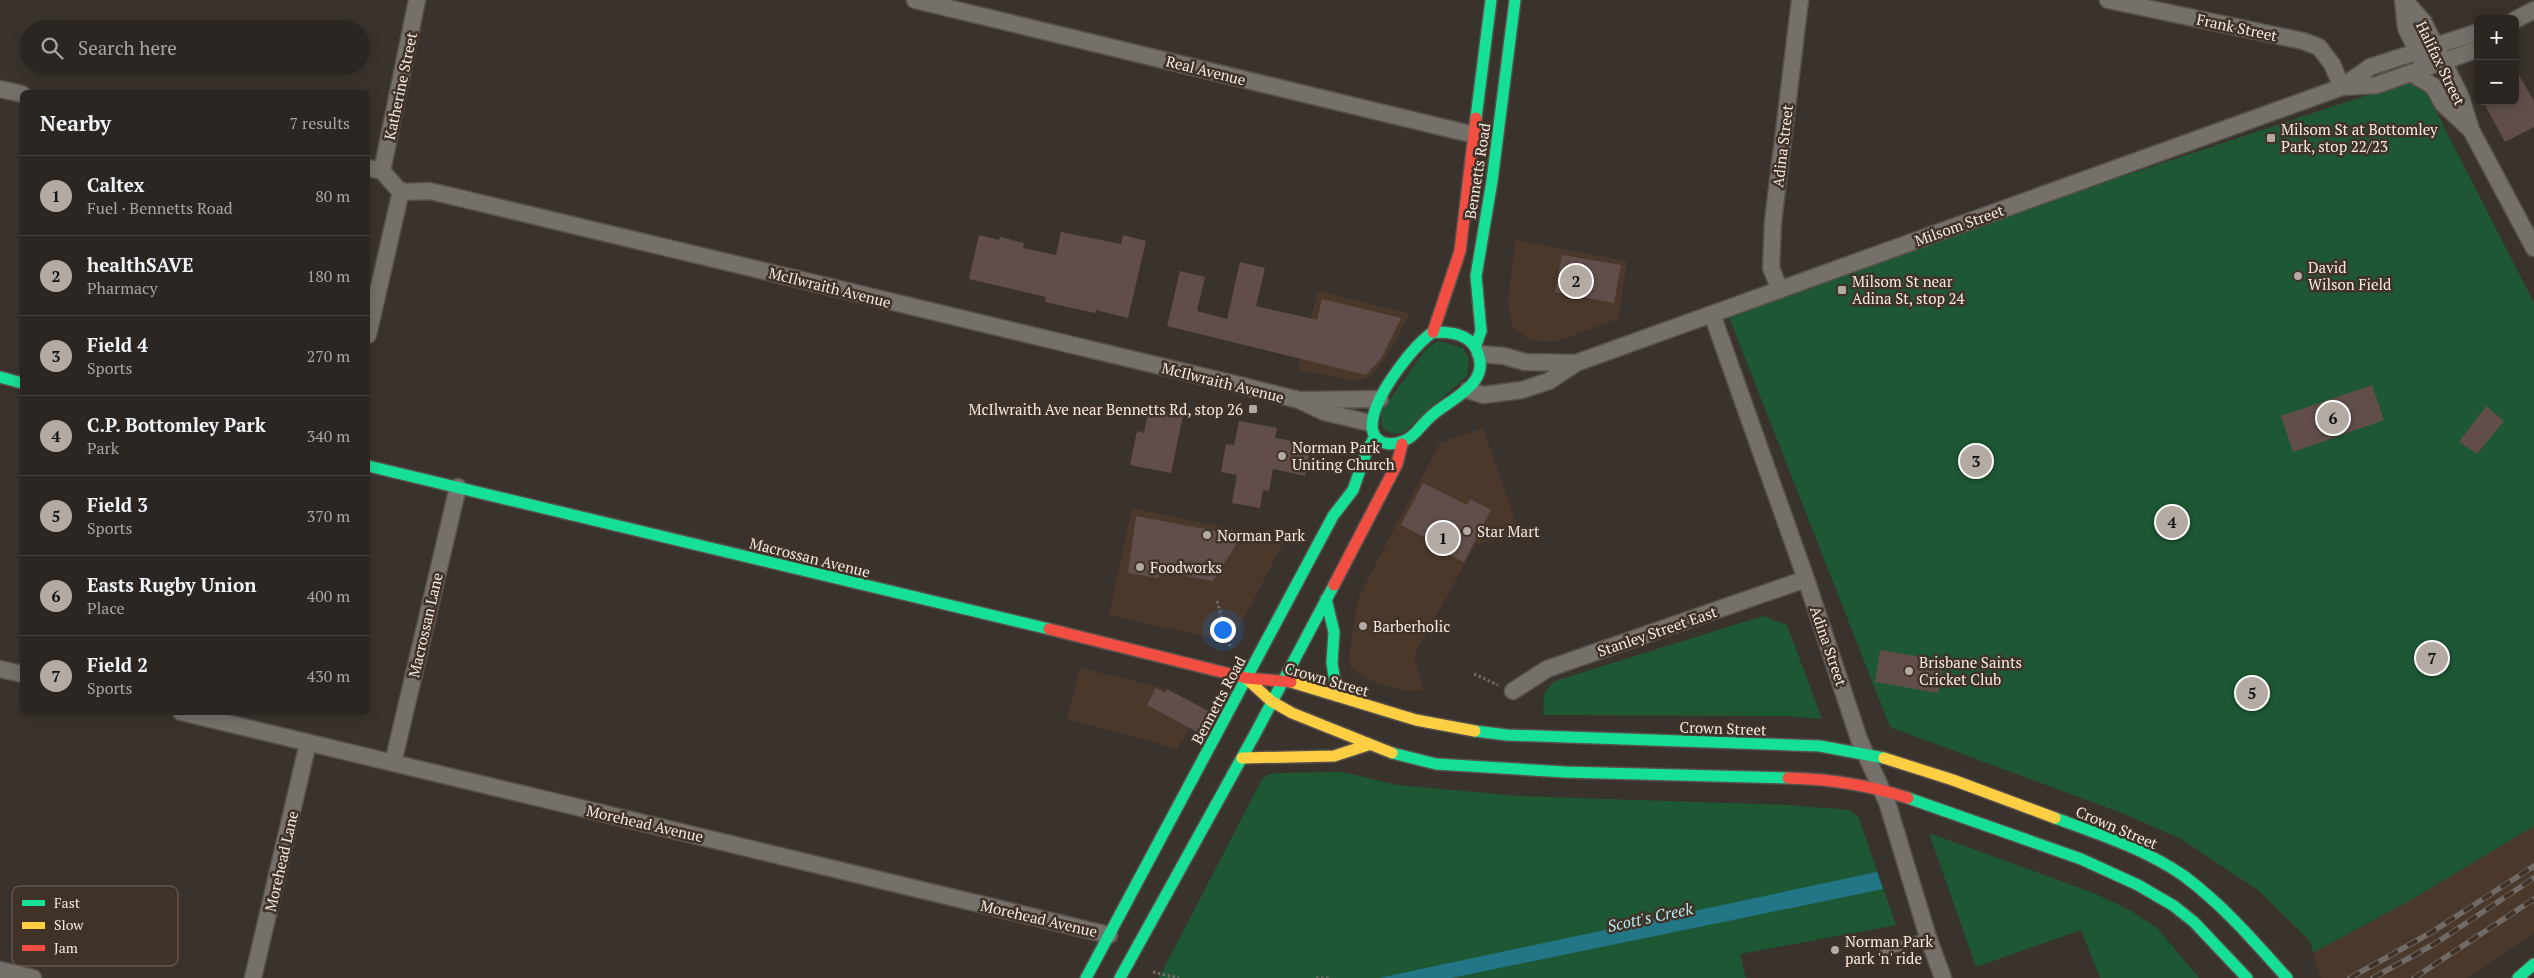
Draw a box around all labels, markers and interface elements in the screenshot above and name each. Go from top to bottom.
street label: Frank Street [2195,9,2280,45]
map controls [2474,15,2519,105]
button: + [2474,15,2519,60]
street label: Halifax Street [2412,17,2470,109]
search box [20,20,370,75]
street label: Katherine Street [379,30,421,142]
icon: search [38,34,66,62]
text: Search here [78,35,177,60]
street label: Real Avenue [1164,50,1248,90]
button: − [2474,60,2519,105]
street label: Adina Street [1767,103,1797,189]
text: Nearby [40,109,111,137]
text: 7 results [290,112,350,134]
place label: Milsom St at Bottomley Park, stop 22/23 [2281,119,2438,156]
street label: Bennetts Road [1460,122,1494,220]
marker: Milsom St at Bottomley Park, stop 22/23 [2265,132,2277,144]
text: Caltex [87,172,144,197]
text: 1 [51,185,61,207]
text: 80 m [315,185,350,207]
text: Fuel · Bennetts Road [87,197,233,219]
street label: Milsom Street [1912,199,2007,250]
text: healthSAVE [87,252,193,277]
place label: David Wilson Field [2308,257,2391,294]
street label: McIlwraith Avenue [767,262,893,312]
pin: 2 [1560,262,1592,300]
text: 2 [51,265,61,287]
text: 180 m [307,265,350,287]
marker: David Wilson Field [2292,270,2304,282]
place label: Milsom St near Adina St, stop 24 [1852,271,1965,308]
text: Pharmacy [87,277,158,299]
marker: Milsom St near Adina St, stop 24 [1836,284,1848,296]
text: Field 4 [87,332,148,357]
text: 3 [51,345,61,367]
text: 270 m [307,345,350,367]
text: Sports [87,357,133,379]
street label: McIlwraith Avenue [1160,357,1286,407]
place label: McIlwraith Ave near Bennetts Rd, stop 26 [969,399,1243,419]
pin: 6 [2317,399,2349,437]
marker: McIlwraith Ave near Bennetts Rd, stop 26 [1247,403,1259,415]
text: C.P. Bottomley Park [87,412,266,437]
text: 4 [51,425,61,447]
text: 340 m [307,425,350,447]
text: Park [87,437,119,459]
place label: Norman Park Uniting Church [1292,437,1395,474]
pin: 3 [1960,442,1992,480]
marker: Norman Park Uniting Church [1276,450,1288,462]
text: Field 3 [87,492,148,517]
pin: 4 [2156,503,2188,541]
text: 5 [51,505,61,527]
text: 370 m [307,505,350,527]
text: Sports [87,517,133,539]
pin: 1 [1427,519,1459,557]
place label: Star Mart [1477,521,1540,541]
place label: Norman Park [1217,525,1305,545]
marker: Star Mart [1461,525,1473,537]
marker: Norman Park [1201,529,1213,541]
street label: Macrossan Avenue [748,532,872,582]
place label: Foodworks [1150,557,1222,577]
marker: Foodworks [1134,561,1146,573]
street label: Macrossan Lane [403,571,447,679]
text: Easts Rugby Union [87,572,256,597]
text: 6 [51,585,61,607]
text: 400 m [307,585,350,607]
text: Place [87,597,125,619]
street label: Stanley Street East [1595,601,1720,661]
street label: Adina Street [1806,603,1852,689]
place label: Barberholic [1373,616,1450,636]
your location [1210,617,1236,643]
marker: Barberholic [1357,620,1369,632]
pin: 7 [2416,639,2448,677]
text: Field 2 [87,652,148,677]
place label: Brisbane Saints Cricket Club [1919,652,2022,689]
street label: Bennetts Road [1186,653,1250,747]
street label: Crown Street [1282,657,1372,701]
text: 7 [51,665,61,687]
text: 430 m [307,665,350,687]
marker: Brisbane Saints Cricket Club [1903,665,1915,677]
pin: 5 [2236,674,2268,712]
text: Sports [87,677,133,699]
street label: Crown Street [1679,716,1767,740]
street label: Morehead Avenue [585,800,705,846]
street label: Crown Street [2073,801,2161,853]
street label: Morehead Lane [260,809,302,913]
legend [12,886,178,966]
text: Fast [54,893,81,912]
street label: Morehead Avenue [979,895,1099,941]
water label: Scott's Creek [1605,897,1695,937]
text: Slow [54,915,84,934]
place label: Norman Park park 'n' ride [1845,931,1933,968]
text: Jam [54,938,78,957]
marker: Norman Park park 'n' ride [1829,944,1841,956]

